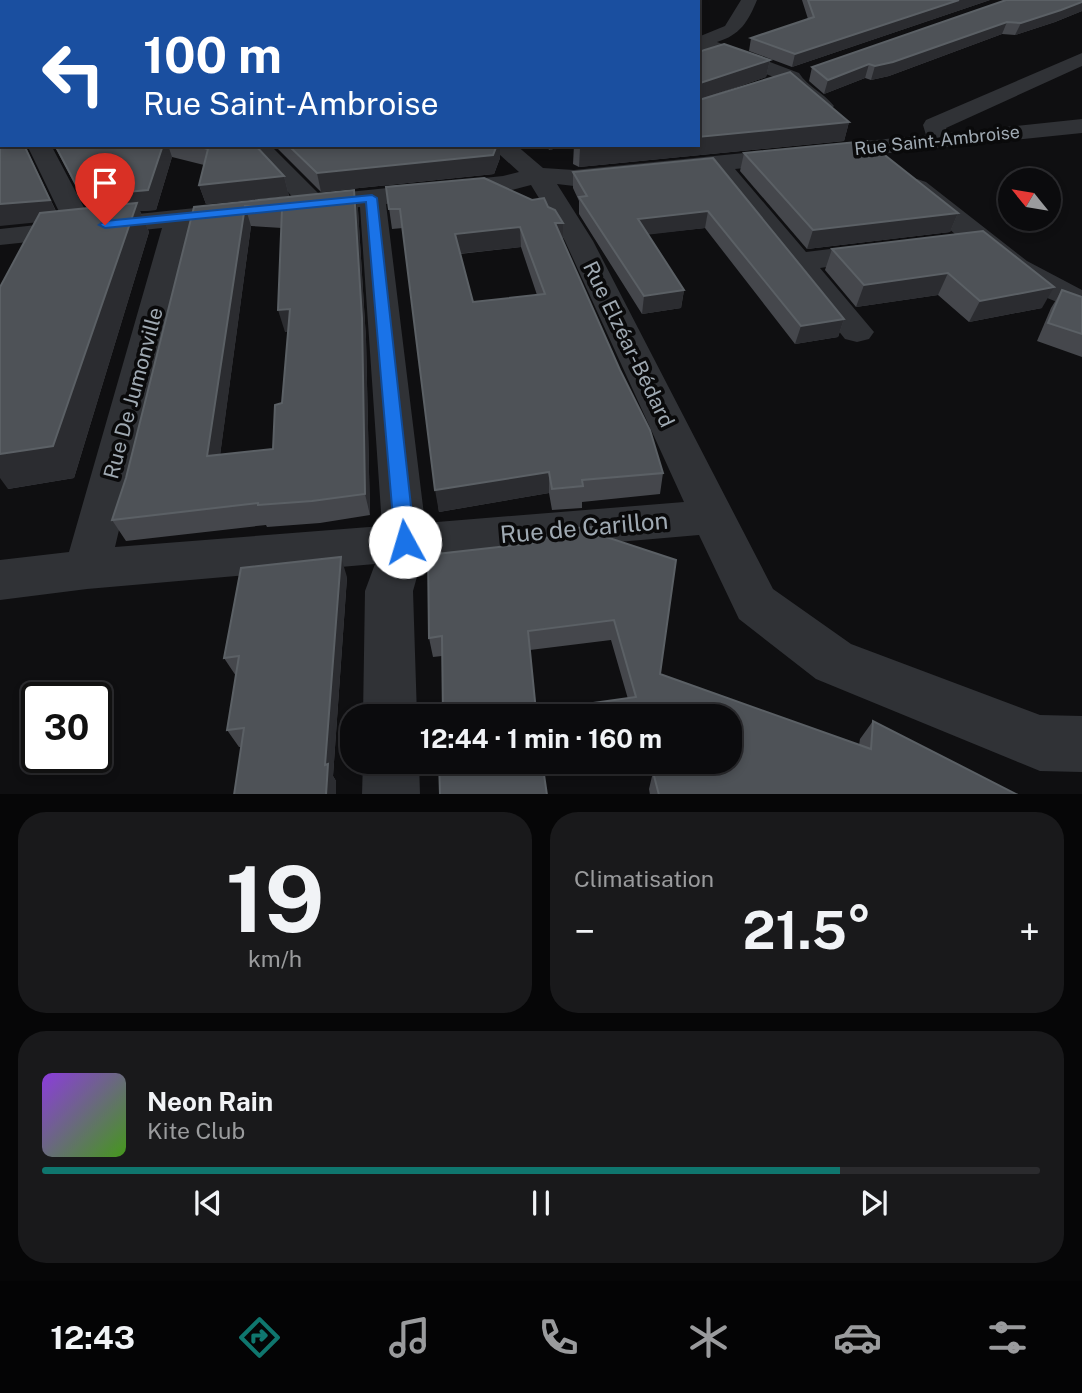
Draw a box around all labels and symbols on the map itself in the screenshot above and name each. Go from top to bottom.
street label: Rue Saint-Ambroise [853,121,1021,159]
pin [75,153,135,225]
north arrow [998,168,1060,231]
street label: Rue Elzéar-Bédard [578,257,680,431]
street label: Rue De Jumonville [98,305,168,481]
position arrow [368,505,442,579]
street label: Rue de Carillon [499,506,669,548]
speed limit sign: 30 [21,682,112,773]

